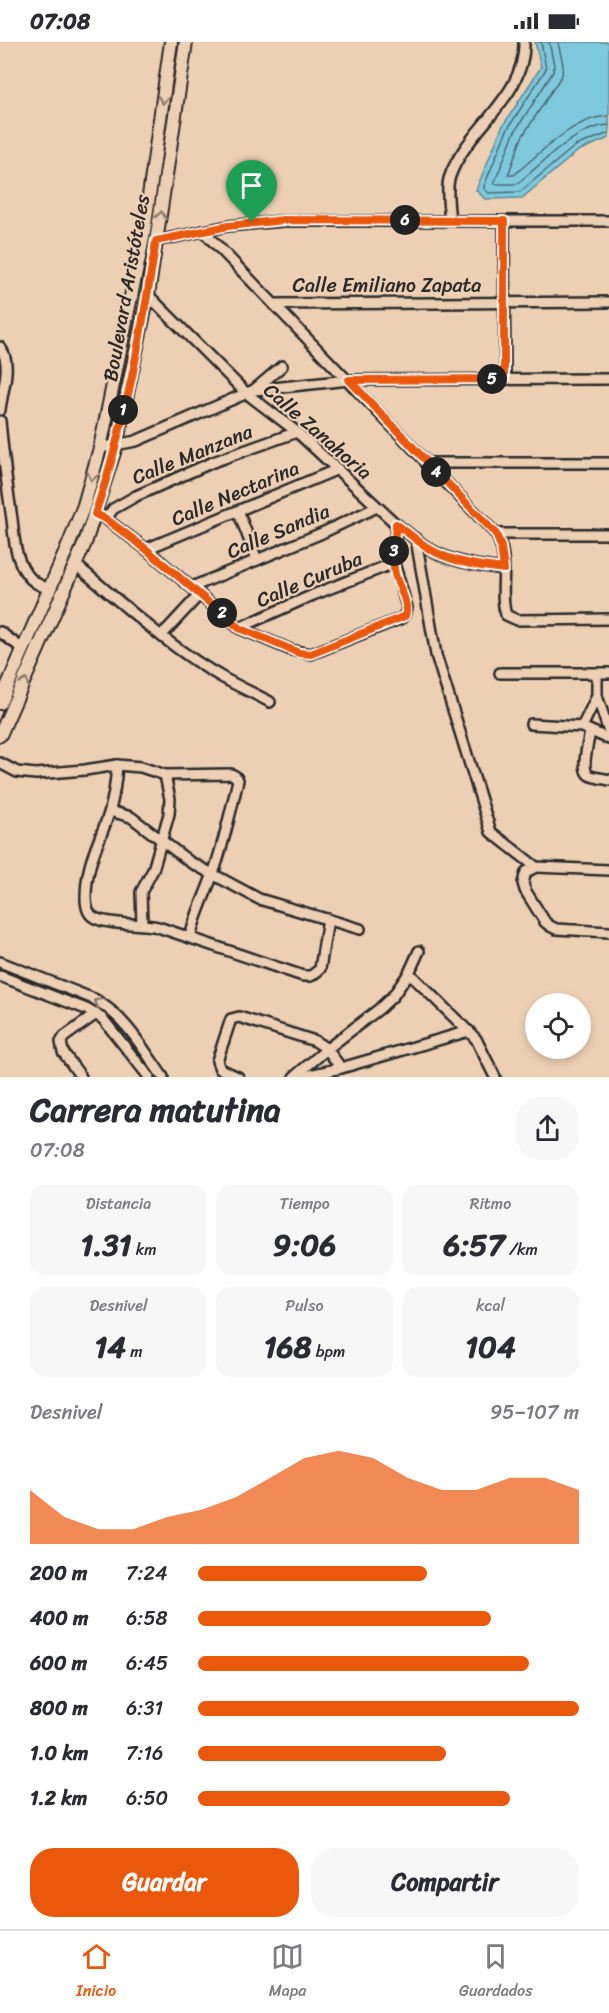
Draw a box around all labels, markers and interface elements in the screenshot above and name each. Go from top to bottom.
text: 07:08 [30,2,90,41]
one-way arrow [157,95,169,104]
pin [226,160,277,222]
icon: arrive [235,169,268,202]
street label: Boulevard Aristóteles [93,191,160,384]
pin: 6 [390,205,420,235]
text: 6 [400,205,410,234]
one-way arrow [154,210,166,219]
street label: Calle Emiliano Zapata [293,268,481,303]
pin: 5 [477,364,507,394]
text: 5 [487,364,497,393]
street label: Calle Zanahoria [255,374,380,489]
pin: 1 [108,395,138,425]
text: 1 [120,395,126,424]
street label: Calle Manzana [126,414,259,495]
street label: Calle Nectarina [166,451,305,536]
pin: 4 [421,457,451,487]
text: 4 [431,457,441,486]
one-way arrow [87,471,99,482]
street label: Calle Sandia [221,494,336,569]
pin: 3 [379,536,409,566]
text: 3 [390,536,398,565]
street label: Calle Curuba [251,541,369,618]
pin: 2 [207,598,237,628]
text: 2 [217,598,227,627]
one-way arrow [17,677,29,688]
map controls [525,993,591,1059]
button: locate [525,993,591,1059]
one-way arrow [94,998,104,1009]
text: Carrera matutina [30,1081,281,1139]
button: share [516,1097,579,1160]
text: 07:08 [30,1133,85,1168]
text: Distancia [86,1189,151,1218]
text: Tiempo [279,1189,330,1218]
text: Ritmo [470,1189,511,1218]
text: 1.31 [80,1218,132,1272]
text: 9:06 [273,1218,336,1272]
text: 6:57 [443,1218,505,1272]
text: km [132,1235,157,1264]
text: /km [505,1235,538,1264]
text: Desnivel [90,1291,147,1320]
text: Pulso [285,1291,324,1320]
text: kcal [476,1291,505,1320]
text: 14 [94,1320,126,1374]
text: 168 [264,1320,312,1374]
text: 104 [465,1320,516,1374]
text: m [126,1337,143,1366]
text: bpm [312,1337,345,1366]
text: Desnivel [30,1395,102,1430]
text: 95–107 m [490,1395,579,1430]
text: 200 m [30,1556,87,1591]
text: 7:24 [126,1556,168,1591]
text: 400 m [30,1601,88,1636]
text: 6:58 [126,1601,168,1636]
text: 600 m [30,1646,87,1681]
text: 6:45 [126,1646,168,1681]
text: 800 m [30,1691,88,1726]
text: 6:31 [126,1691,163,1726]
text: 1.0 km [30,1736,88,1771]
text: 7:16 [126,1736,163,1771]
text: 1.2 km [30,1781,87,1816]
text: 6:50 [126,1781,168,1816]
button: Guardar [30,1848,299,1917]
button: Compartir [311,1848,579,1917]
tab: Inicio [76,1940,116,2005]
tab: Mapa [269,1940,306,2005]
tab: Guardados [459,1940,533,2005]

